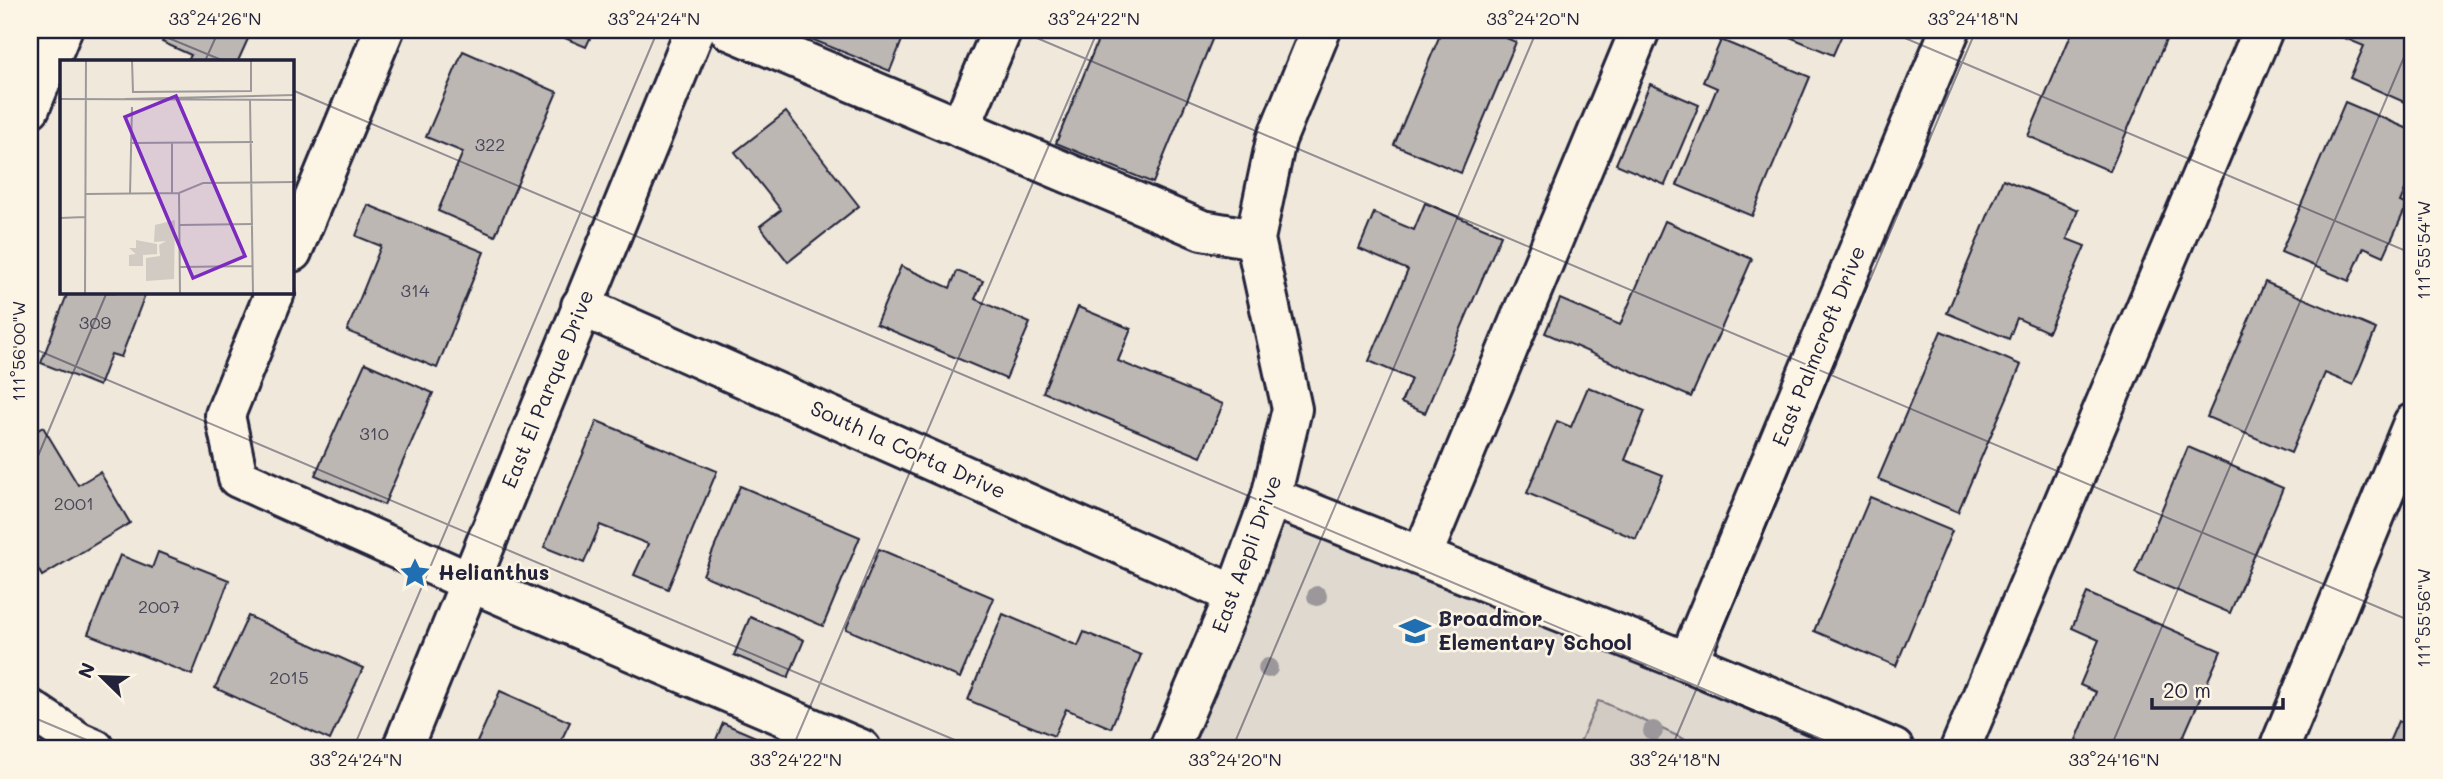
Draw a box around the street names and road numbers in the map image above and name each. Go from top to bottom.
street label: East Palmcroft Drive [1765,241,1870,450]
street label: East El Parque Drive [494,285,599,492]
street label: South la Corta Drive [807,393,1011,504]
street label: East Aepli Drive [1205,471,1287,636]

